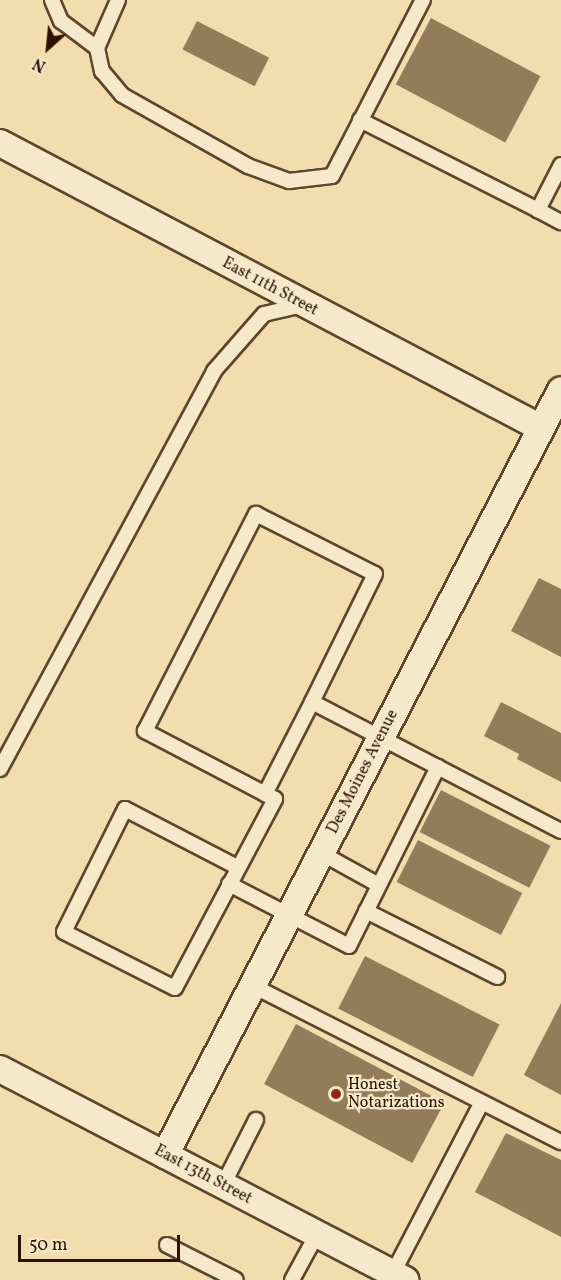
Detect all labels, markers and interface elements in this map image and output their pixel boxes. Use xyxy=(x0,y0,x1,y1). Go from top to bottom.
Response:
north arrow xyxy=(18,18,78,78)
text: N xyxy=(30,52,50,76)
street label: East 11th Street xyxy=(219,254,321,320)
street label: Des Moines Avenue xyxy=(323,707,403,837)
place label: Honest Notarizations xyxy=(348,1075,445,1113)
marker: Honest Notarizations xyxy=(329,1087,343,1101)
street label: East 13th Street xyxy=(151,1141,255,1209)
scale bar xyxy=(21,1223,183,1261)
text: 50 m xyxy=(29,1233,68,1258)

